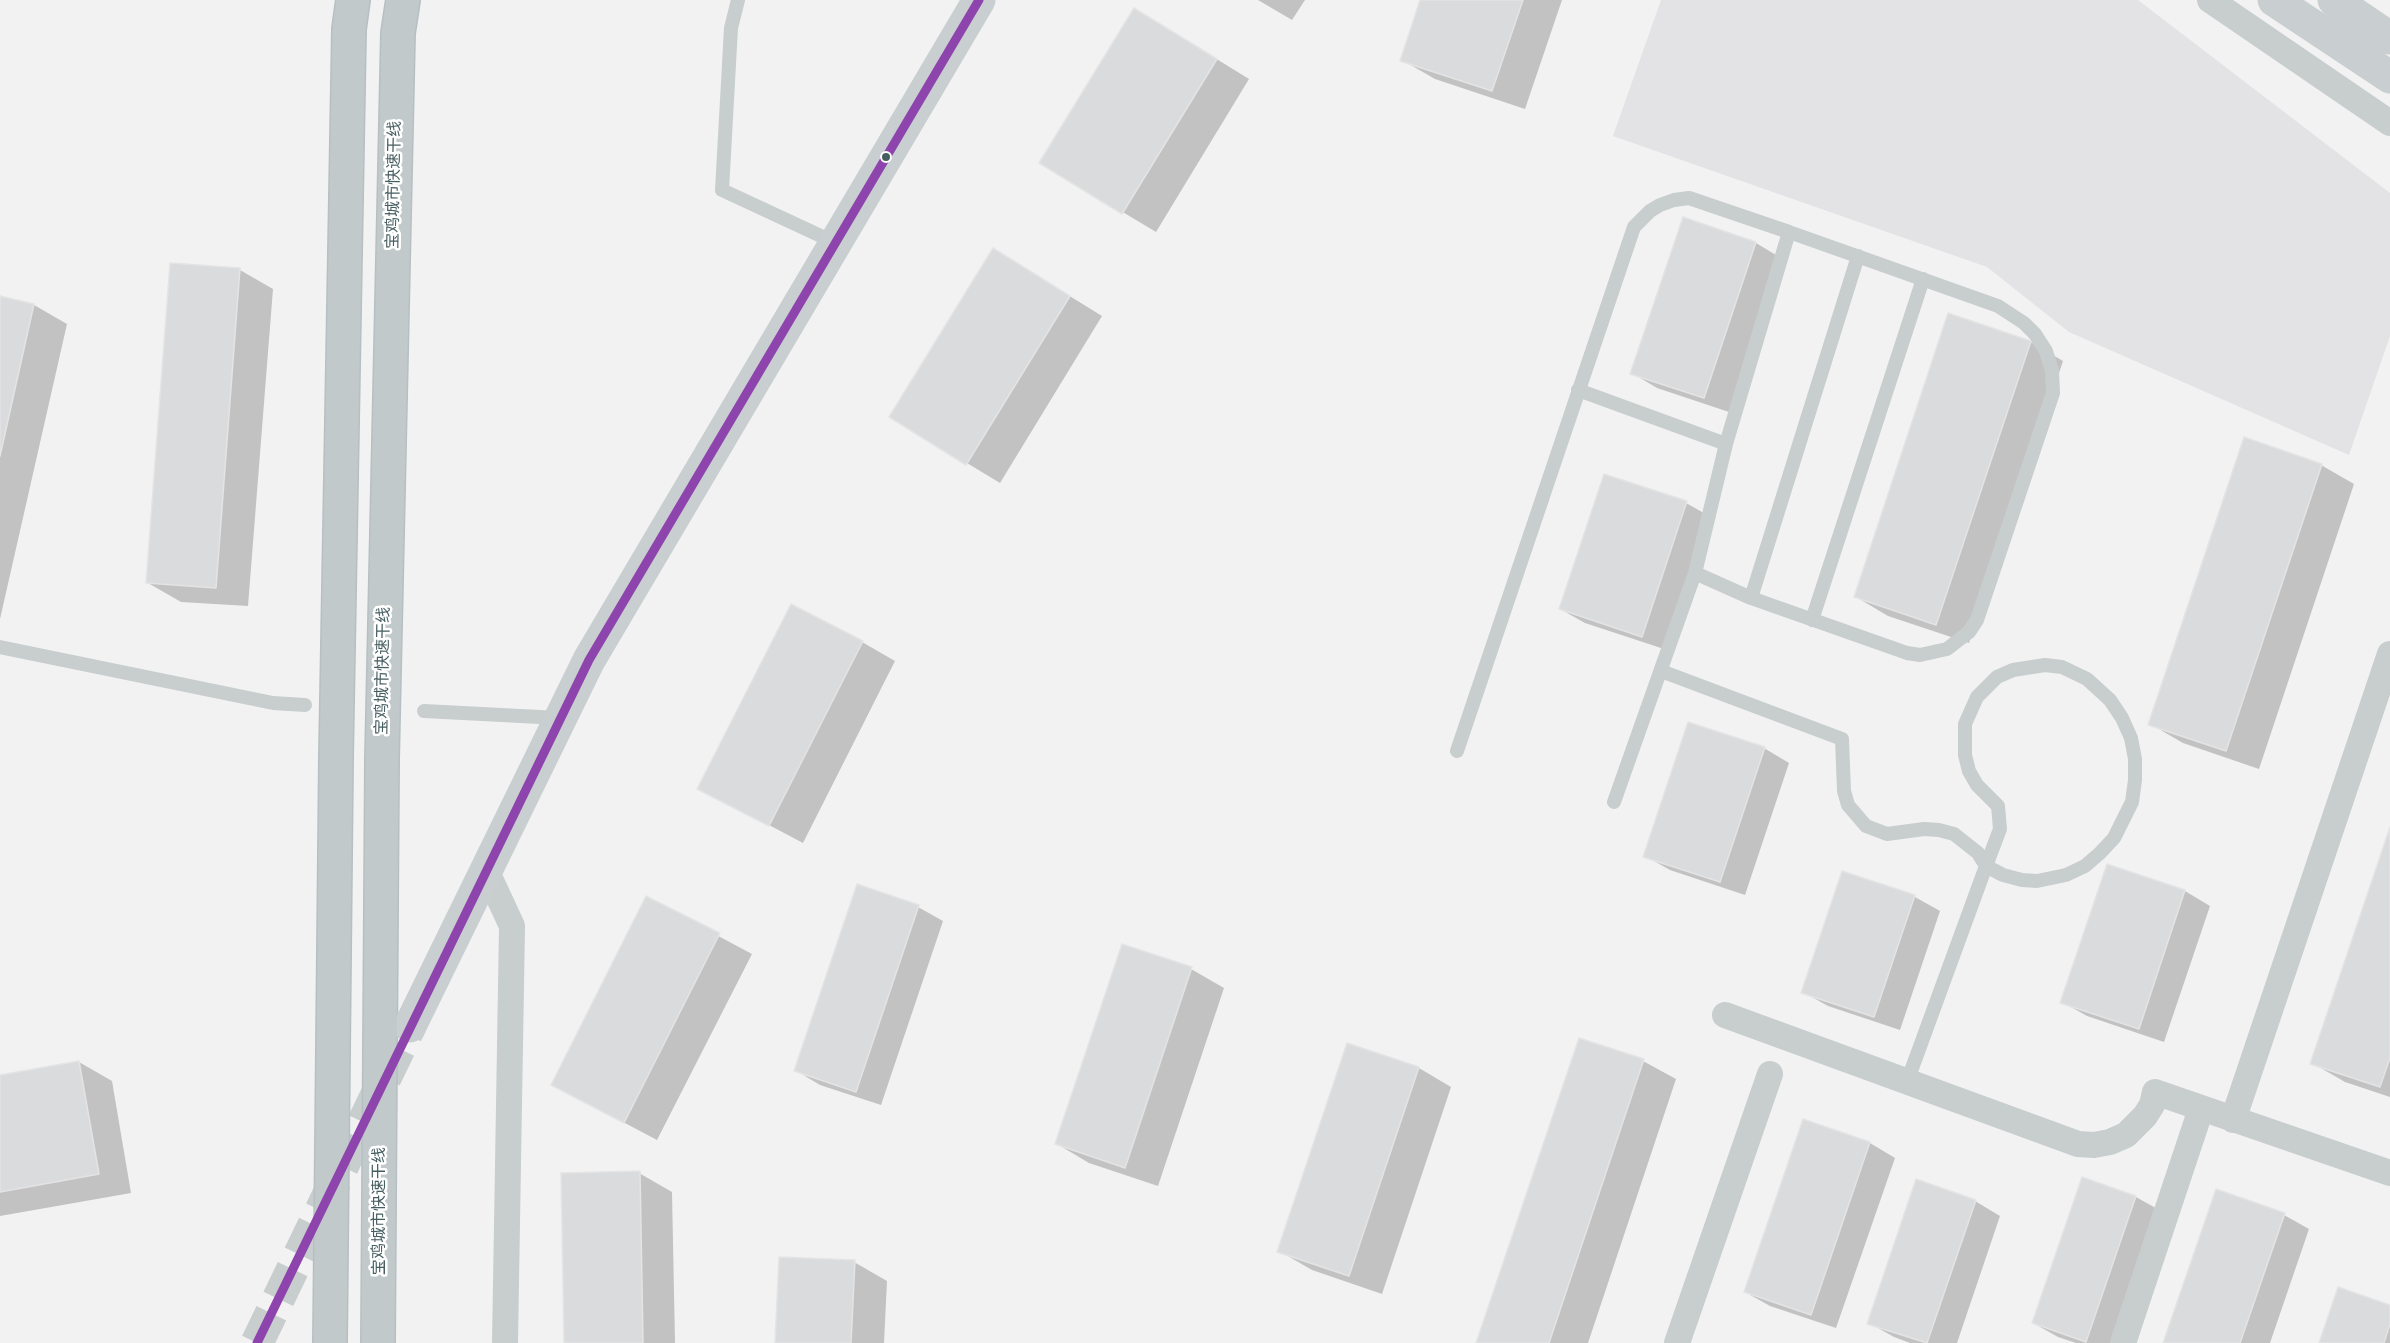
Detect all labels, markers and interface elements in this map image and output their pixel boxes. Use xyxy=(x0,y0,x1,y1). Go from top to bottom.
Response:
street label: 宝鸡城市快速干线 xyxy=(383,121,405,249)
unlabelled marker xyxy=(880,151,892,163)
street label: 宝鸡城市快速干线 xyxy=(372,607,394,735)
street label: 宝鸡城市快速干线 xyxy=(369,1147,389,1275)

